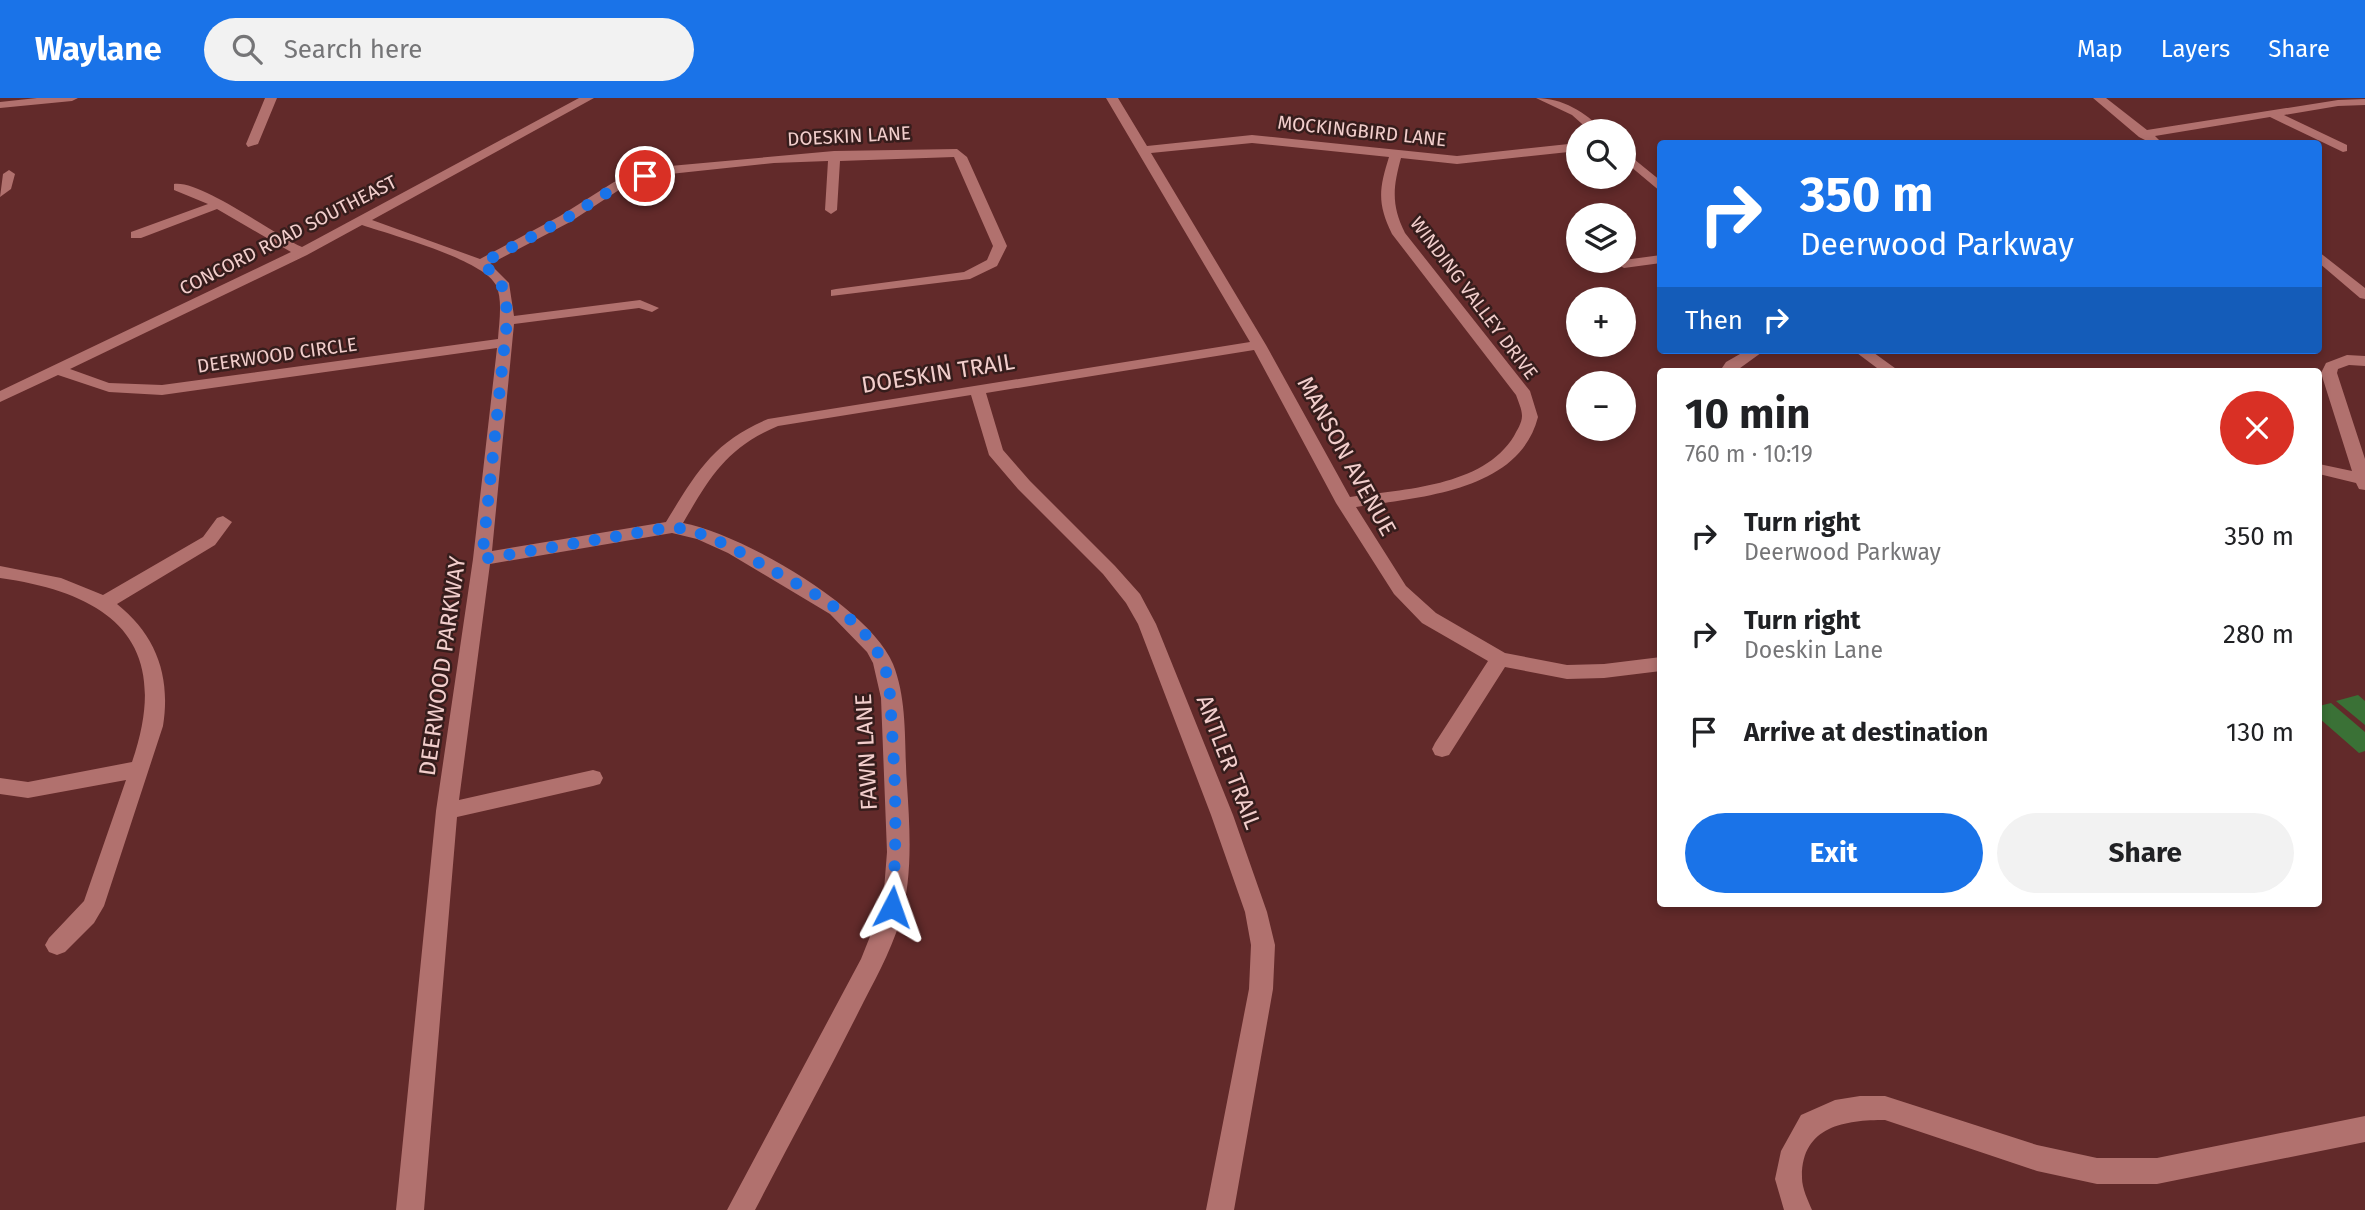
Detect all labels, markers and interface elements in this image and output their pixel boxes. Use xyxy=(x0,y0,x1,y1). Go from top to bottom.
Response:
search box xyxy=(204,18,694,81)
text: Waylane xyxy=(35,29,162,69)
icon: search xyxy=(228,30,266,68)
text: Search here xyxy=(284,34,423,65)
text: Map xyxy=(2077,35,2123,63)
text: Layers xyxy=(2161,35,2230,63)
text: Share xyxy=(2268,35,2330,63)
street label: MOCKINGBIRD LANE xyxy=(1276,111,1448,151)
map controls xyxy=(1566,119,1636,441)
button: search xyxy=(1566,119,1636,189)
street label: DOESKIN LANE xyxy=(786,121,912,151)
pin xyxy=(615,146,675,206)
icon: arrive xyxy=(626,157,664,195)
text: 350 m xyxy=(1800,165,1933,224)
icon: right xyxy=(1685,168,1776,259)
street label: CONCORD ROAD SOUTHEAST xyxy=(176,170,401,300)
button: layers xyxy=(1566,203,1636,273)
street label: WINDING VALLEY DRIVE xyxy=(1405,212,1543,384)
text: Deerwood Parkway xyxy=(1800,225,2074,263)
button: + xyxy=(1566,287,1636,357)
icon: right xyxy=(1757,301,1795,339)
text: Then xyxy=(1685,305,1743,336)
street label: DEERWOOD CIRCLE xyxy=(196,332,358,378)
street label: DOESKIN TRAIL xyxy=(859,347,1017,399)
street label: MANSON AVENUE xyxy=(1292,371,1402,541)
button: − xyxy=(1566,371,1636,441)
text: 10 min xyxy=(1685,389,1811,439)
button: close xyxy=(2220,391,2294,465)
text: 760 m · 10:19 xyxy=(1685,440,1813,468)
text: Turn right xyxy=(1744,507,1861,538)
icon: right xyxy=(1685,517,1723,555)
text: 350 m xyxy=(2224,521,2294,552)
text: Deerwood Parkway xyxy=(1744,538,1941,566)
street label: DEERWOOD PARKWAY xyxy=(413,554,471,778)
text: Turn right xyxy=(1744,605,1861,636)
icon: right xyxy=(1685,615,1723,653)
text: 280 m xyxy=(2223,619,2294,650)
text: Doeskin Lane xyxy=(1744,636,1883,664)
street label: ANTLER TRAIL xyxy=(1191,691,1267,833)
street label: FAWN LANE xyxy=(849,693,883,811)
icon: arrive xyxy=(1685,713,1723,751)
text: Arrive at destination xyxy=(1744,717,1988,748)
text: 130 m xyxy=(2226,717,2294,748)
button: Exit xyxy=(1685,813,1983,893)
button: Share xyxy=(1997,813,2294,893)
position arrow xyxy=(855,870,929,944)

